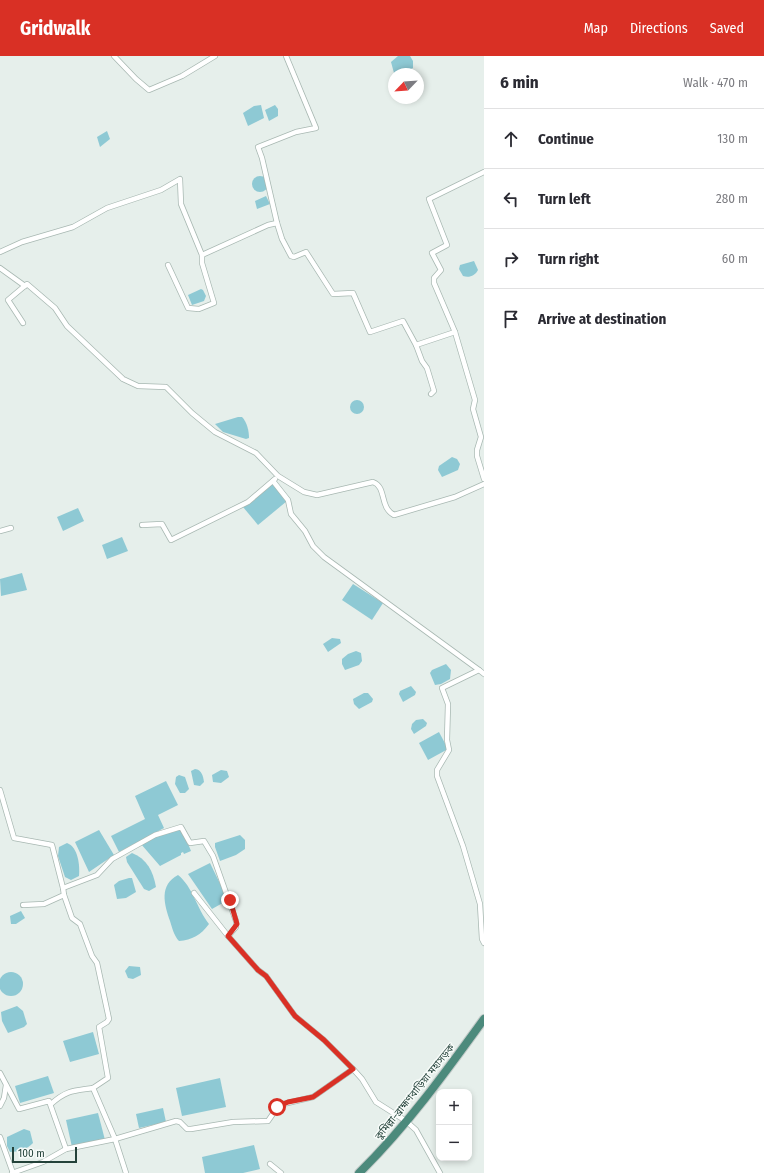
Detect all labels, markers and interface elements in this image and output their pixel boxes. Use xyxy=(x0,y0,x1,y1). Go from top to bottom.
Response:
text: Gridwalk xyxy=(20,17,90,40)
text: Map xyxy=(584,20,608,37)
text: Directions xyxy=(630,20,688,37)
text: Saved xyxy=(710,20,744,37)
north arrow xyxy=(388,68,424,104)
text: 6 min xyxy=(500,72,539,93)
text: Walk · 470 m xyxy=(683,75,748,90)
icon: ahead xyxy=(500,128,522,150)
text: Continue xyxy=(538,130,594,148)
text: 130 m xyxy=(717,131,748,146)
icon: left xyxy=(500,188,522,210)
text: Turn left xyxy=(538,190,591,208)
text: 280 m xyxy=(716,191,748,206)
icon: right xyxy=(500,248,522,270)
text: Turn right xyxy=(538,250,599,268)
text: 60 m xyxy=(722,251,748,266)
icon: arrive xyxy=(500,308,522,330)
text: Arrive at destination xyxy=(538,310,666,328)
route end xyxy=(221,891,239,909)
street label: কুমিল্লা–ব্রাহ্মণবাড়িয়া মহাসড়ক xyxy=(372,1041,458,1143)
map controls xyxy=(436,1089,472,1161)
button: + xyxy=(436,1089,472,1125)
route start xyxy=(268,1098,286,1116)
button: − xyxy=(436,1125,472,1161)
scale bar xyxy=(12,1145,77,1164)
text: 100 m xyxy=(18,1147,45,1160)

